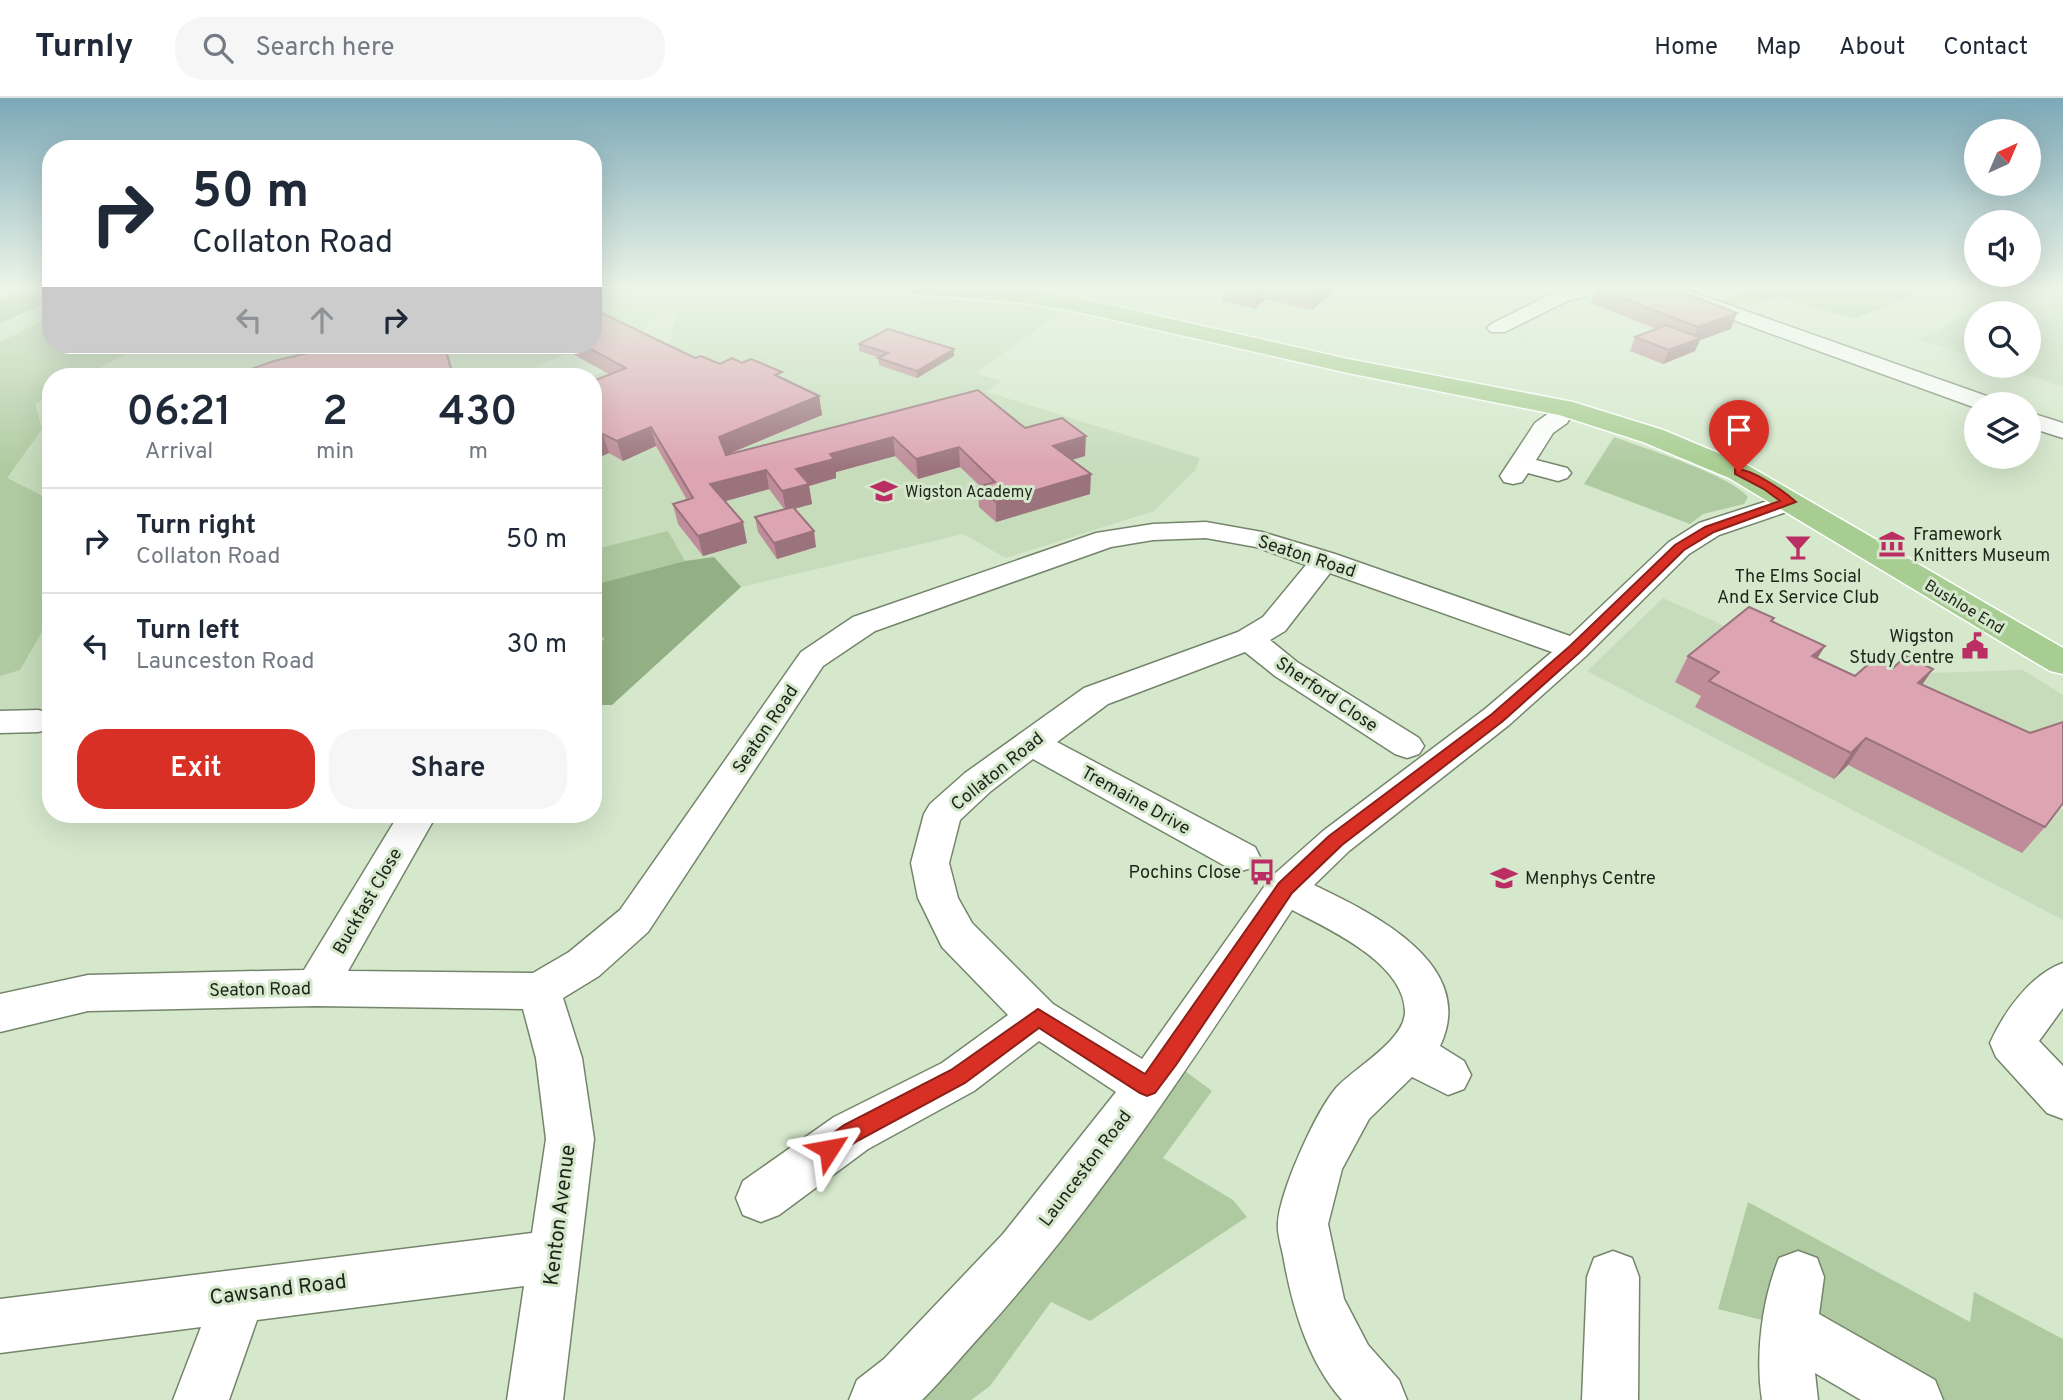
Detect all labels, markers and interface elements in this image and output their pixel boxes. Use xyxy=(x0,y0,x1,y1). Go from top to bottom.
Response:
search box xyxy=(175,17,665,80)
text: Turnly xyxy=(35,27,133,69)
icon: search xyxy=(199,29,237,67)
text: Search here xyxy=(255,32,394,65)
text: Home xyxy=(1654,33,1718,63)
text: Map xyxy=(1756,33,1801,63)
text: About xyxy=(1839,33,1905,63)
text: Contact xyxy=(1943,33,2028,63)
north arrow xyxy=(1964,119,2040,196)
map controls xyxy=(1964,119,2041,469)
text: 50 m xyxy=(192,163,309,225)
icon: right xyxy=(77,168,168,259)
button: sound xyxy=(1964,210,2041,287)
text: Collaton Road xyxy=(192,224,393,264)
icon: left xyxy=(230,301,268,339)
icon: ahead xyxy=(303,301,341,339)
icon: right xyxy=(376,301,414,339)
button: search xyxy=(1964,301,2041,378)
text: 06:21 xyxy=(126,387,232,440)
text: 2 xyxy=(322,387,348,440)
text: 430 xyxy=(439,387,518,440)
button: layers xyxy=(1964,392,2041,469)
pin xyxy=(1709,400,1769,472)
icon: arrive xyxy=(1720,411,1758,449)
text: Arrival xyxy=(145,438,213,467)
text: min xyxy=(316,438,354,467)
text: m xyxy=(468,438,488,467)
school or university icon: Wigston Academy xyxy=(869,476,899,506)
place label: Wigston Academy xyxy=(905,483,1033,503)
text: Turn right xyxy=(136,510,256,543)
icon: right xyxy=(77,522,115,560)
text: 50 m xyxy=(506,524,567,557)
place label: Framework Knitters Museum xyxy=(1913,524,2050,568)
museum icon: Framework Knitters Museum xyxy=(1877,529,1907,559)
street label: Seaton Road xyxy=(1255,531,1359,584)
bar icon: The Elms Social And Ex Service Club xyxy=(1783,532,1813,562)
text: Collaton Road xyxy=(136,543,280,572)
place label: The Elms Social And Ex Service Club xyxy=(1717,566,1879,610)
street label: Bushloe End xyxy=(1920,576,2007,639)
text: Turn left xyxy=(136,615,240,648)
place label: Wigston Study Centre xyxy=(1849,626,1954,670)
icon: left xyxy=(77,627,115,665)
text: 30 m xyxy=(507,629,567,662)
public building icon: Wigston Study Centre xyxy=(1960,631,1990,661)
text: Launceston Road xyxy=(136,648,315,677)
street label: Sherford Close xyxy=(1270,653,1382,738)
street label: Seaton Road xyxy=(728,681,804,778)
street label: Collaton Road xyxy=(947,728,1049,817)
button: Exit xyxy=(77,729,315,809)
button: Share xyxy=(329,729,567,809)
street label: Tremaine Drive xyxy=(1076,762,1194,841)
street label: Buckfast Close xyxy=(329,844,408,959)
bus stop icon: Pochins Close xyxy=(1247,857,1277,887)
place label: Pochins Close xyxy=(1129,862,1241,885)
school or university icon: Menphys Centre xyxy=(1489,863,1519,893)
place label: Menphys Centre xyxy=(1525,868,1656,891)
street label: Seaton Road xyxy=(209,978,311,1003)
street label: Launceston Road xyxy=(1035,1106,1137,1232)
position arrow xyxy=(792,1112,866,1186)
street label: Kenton Avenue xyxy=(538,1143,583,1287)
street label: Cawsand Road xyxy=(208,1269,348,1312)

